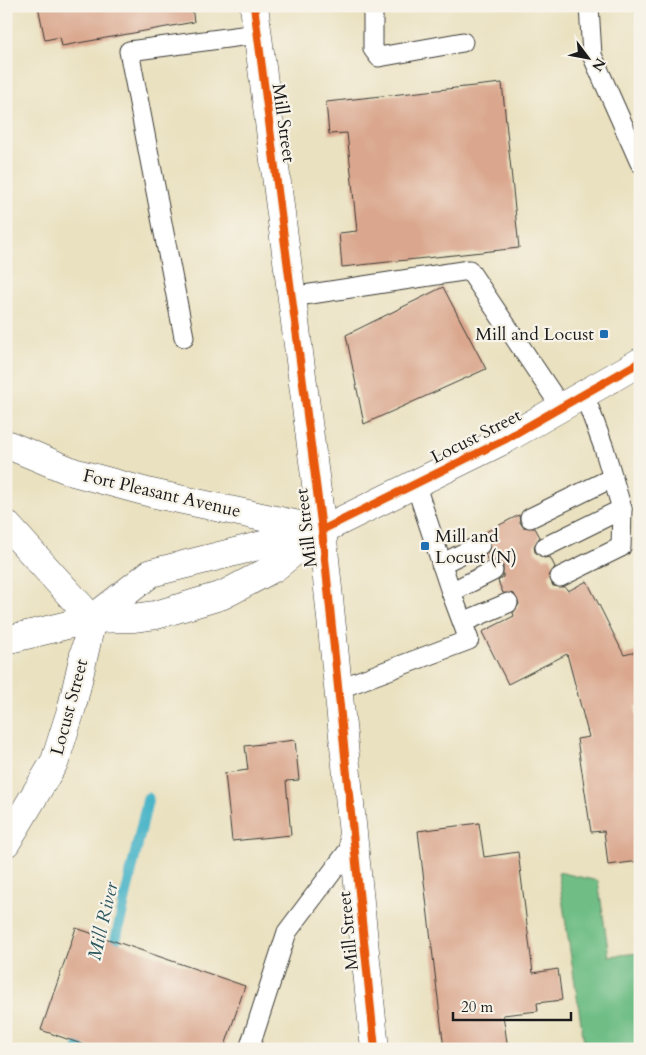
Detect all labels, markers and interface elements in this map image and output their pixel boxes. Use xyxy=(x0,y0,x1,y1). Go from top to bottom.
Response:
north arrow xyxy=(564,32,614,82)
text: N xyxy=(587,54,610,75)
street label: Mill Street xyxy=(266,82,301,164)
place label: Mill and Locust xyxy=(475,322,594,347)
marker: Mill and Locust xyxy=(598,328,610,340)
street label: Locust Street xyxy=(427,403,526,470)
street label: Fort Pleasant Avenue xyxy=(81,463,243,524)
street label: Mill Street xyxy=(289,487,324,569)
place label: Mill and Locust (N) xyxy=(435,524,517,570)
marker: Mill and Locust (N) xyxy=(419,540,431,552)
street label: Locust Street xyxy=(45,656,94,758)
water label: Mill River xyxy=(81,879,125,963)
street label: Mill Street xyxy=(332,890,365,972)
scale bar xyxy=(453,990,571,1022)
text: 20 m xyxy=(461,997,493,1017)

